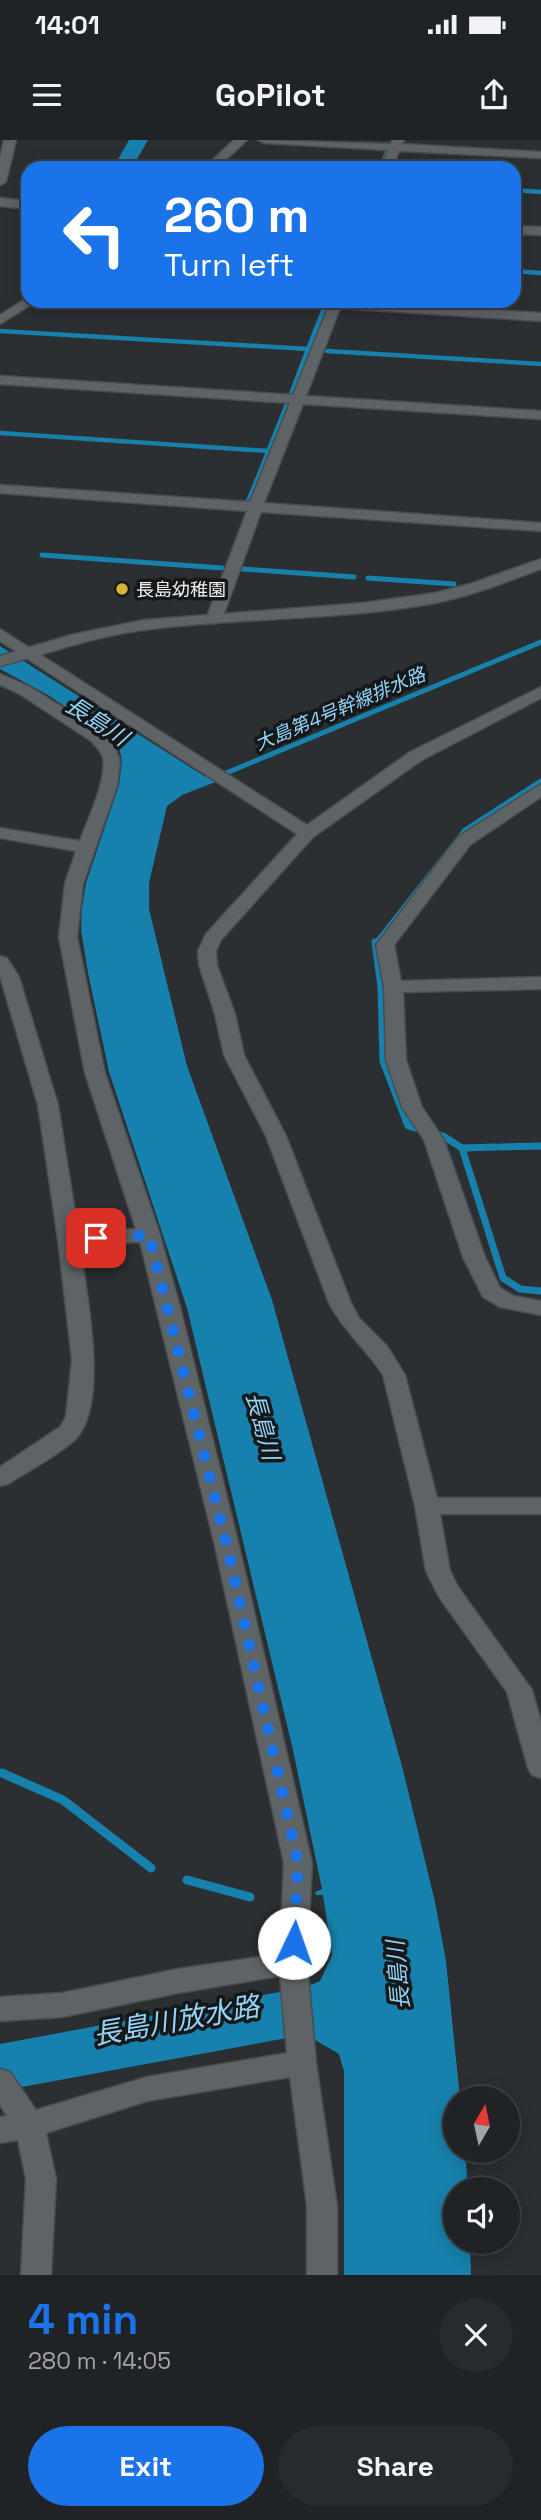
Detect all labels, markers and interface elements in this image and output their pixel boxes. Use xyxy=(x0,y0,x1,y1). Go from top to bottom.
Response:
text: 14:01 xyxy=(35,8,100,42)
text: GoPilot xyxy=(215,75,326,115)
icon: menu xyxy=(28,76,66,114)
icon: share xyxy=(475,76,513,114)
text: 260 m xyxy=(164,184,309,246)
icon: left xyxy=(49,189,140,280)
text: Turn left xyxy=(164,245,294,285)
place label: 長島幼稚園 xyxy=(136,578,226,601)
marker: 長島幼稚園 xyxy=(114,581,130,597)
water label: 大島第4号幹線排水路 xyxy=(251,661,431,756)
water label: 長島川 xyxy=(60,690,137,754)
pin xyxy=(66,1208,126,1268)
icon: arrive xyxy=(77,1219,115,1257)
water label: 長島川 xyxy=(240,1389,287,1466)
position arrow xyxy=(257,1906,331,1980)
water label: 長島川 xyxy=(380,1936,416,2011)
water label: 長島川放水路 xyxy=(90,1987,264,2052)
north arrow xyxy=(443,2086,520,2163)
map controls xyxy=(443,2086,520,2254)
button: sound xyxy=(443,2177,520,2254)
text: 4 min xyxy=(28,2293,138,2346)
button: close xyxy=(439,2298,513,2372)
text: 280 m · 14:05 xyxy=(28,2346,171,2376)
button: Exit xyxy=(28,2426,264,2506)
button: Share xyxy=(278,2426,513,2506)

